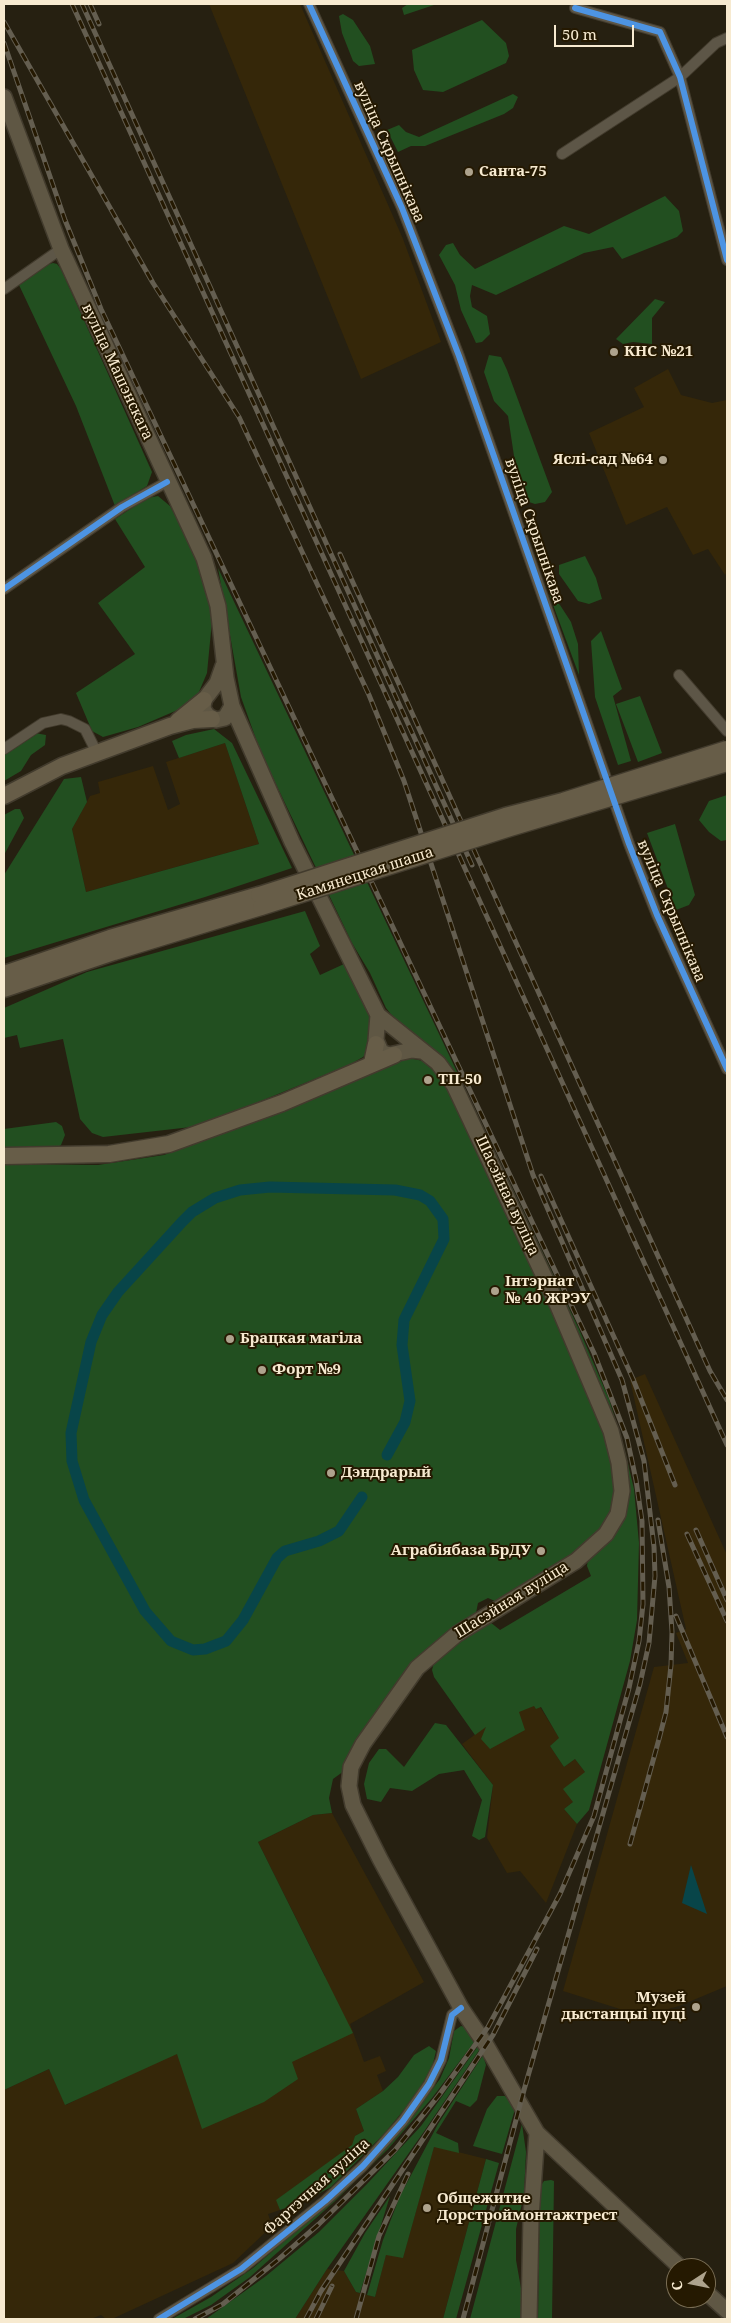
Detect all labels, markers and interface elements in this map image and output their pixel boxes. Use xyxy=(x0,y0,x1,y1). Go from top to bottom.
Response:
scale bar xyxy=(556,15,636,47)
text: 50 m xyxy=(562,24,597,44)
street label: вуліца Скрыпнікава xyxy=(350,79,428,225)
place label: Санта-75 xyxy=(479,163,547,181)
marker: Санта-75 xyxy=(463,166,475,178)
street label: вуліца Машэнскага xyxy=(77,301,157,443)
place label: КНС №21 xyxy=(624,343,693,361)
marker: КНС №21 xyxy=(608,346,620,358)
place label: Яслі-сад №64 xyxy=(553,451,653,469)
marker: Яслі-сад №64 xyxy=(657,454,669,466)
street label: вуліца Скрыпнікава xyxy=(501,456,567,606)
street label: вуліца Скрыпнікава xyxy=(633,837,709,985)
street label: Камянецкая шаша xyxy=(294,843,436,905)
place label: ТП-50 xyxy=(438,1071,482,1089)
marker: ТП-50 xyxy=(422,1074,434,1086)
street label: Шасэйная вуліца xyxy=(471,1133,543,1259)
place label: Інтэрнат № 40 ЖРЭУ xyxy=(505,1273,591,1308)
marker: Інтэрнат № 40 ЖРЭУ xyxy=(489,1285,501,1297)
place label: Брацкая магіла xyxy=(240,1330,362,1348)
marker: Брацкая магіла xyxy=(224,1333,236,1345)
place label: Форт №9 xyxy=(272,1361,341,1379)
marker: Форт №9 xyxy=(256,1364,268,1376)
place label: Дэндрарый xyxy=(341,1464,431,1482)
marker: Дэндрарый xyxy=(325,1467,337,1479)
place label: Аграбіябаза БрДУ xyxy=(391,1542,531,1560)
marker: Аграбіябаза БрДУ xyxy=(535,1545,547,1557)
street label: Шасэйная вуліца xyxy=(452,1558,572,1642)
place label: Музей дыстанцыі пуці xyxy=(562,1989,686,2024)
marker: Музей дыстанцыі пуці xyxy=(690,2001,702,2013)
street label: Фартэчная вуліца xyxy=(260,2135,374,2239)
place label: Общежитие Дорстроймонтажтрест xyxy=(437,2190,617,2225)
marker: Общежитие Дорстроймонтажтрест xyxy=(421,2202,433,2214)
north arrow xyxy=(666,2258,716,2308)
text: С xyxy=(667,2279,687,2292)

